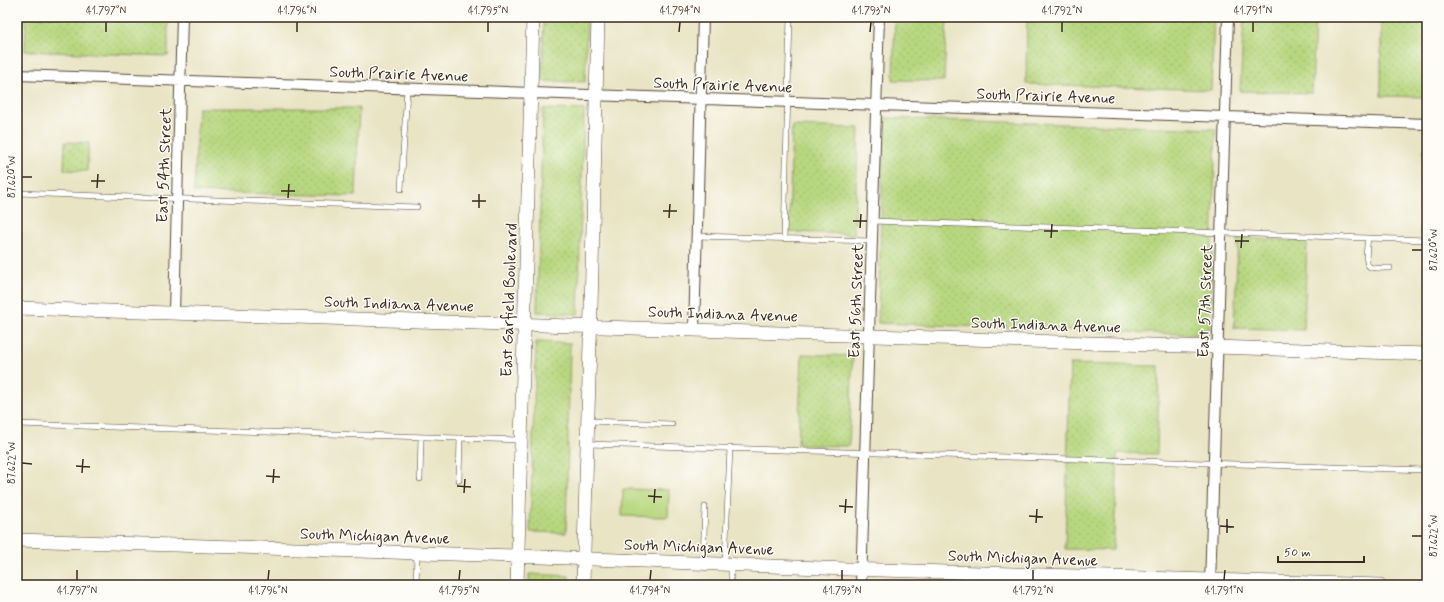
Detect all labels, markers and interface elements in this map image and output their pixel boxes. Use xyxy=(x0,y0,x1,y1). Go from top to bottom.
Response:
text: 41.797°N xyxy=(86,4,126,18)
text: 41.796°N xyxy=(277,4,317,18)
text: 41.795°N xyxy=(468,4,508,18)
text: 41.794°N xyxy=(660,4,701,18)
text: 41.793°N xyxy=(852,4,891,18)
text: 41.792°N xyxy=(1042,4,1083,18)
text: 41.791°N xyxy=(1234,4,1273,18)
street label: South Prairie Avenue xyxy=(329,62,469,87)
street label: South Prairie Avenue xyxy=(653,73,793,98)
street label: South Prairie Avenue xyxy=(976,84,1116,109)
street label: East 54th Street xyxy=(152,106,177,223)
text: 87.620°W xyxy=(5,156,19,198)
street label: East Garfield Boulevard xyxy=(496,223,523,378)
text: 87.620°W xyxy=(1427,229,1441,271)
street label: East 56th Street xyxy=(844,243,869,359)
street label: East 57th Street xyxy=(1193,243,1218,358)
street label: South Indiana Avenue xyxy=(324,291,474,318)
street label: South Indiana Avenue xyxy=(648,301,798,328)
street label: South Indiana Avenue xyxy=(971,312,1121,339)
text: 87.622°W xyxy=(5,442,19,484)
text: 87.622°W xyxy=(1427,515,1441,557)
street label: South Michigan Avenue xyxy=(300,523,451,550)
street label: South Michigan Avenue xyxy=(624,534,775,561)
scale bar xyxy=(1278,538,1364,564)
street label: South Michigan Avenue xyxy=(948,545,1099,572)
text: 50 m xyxy=(1284,545,1311,561)
text: 41.797°N xyxy=(57,584,97,598)
text: 41.796°N xyxy=(248,584,288,598)
text: 41.795°N xyxy=(439,584,479,598)
text: 41.794°N xyxy=(630,584,671,598)
text: 41.793°N xyxy=(823,584,862,598)
text: 41.792°N xyxy=(1013,584,1054,598)
text: 41.791°N xyxy=(1205,584,1244,598)

